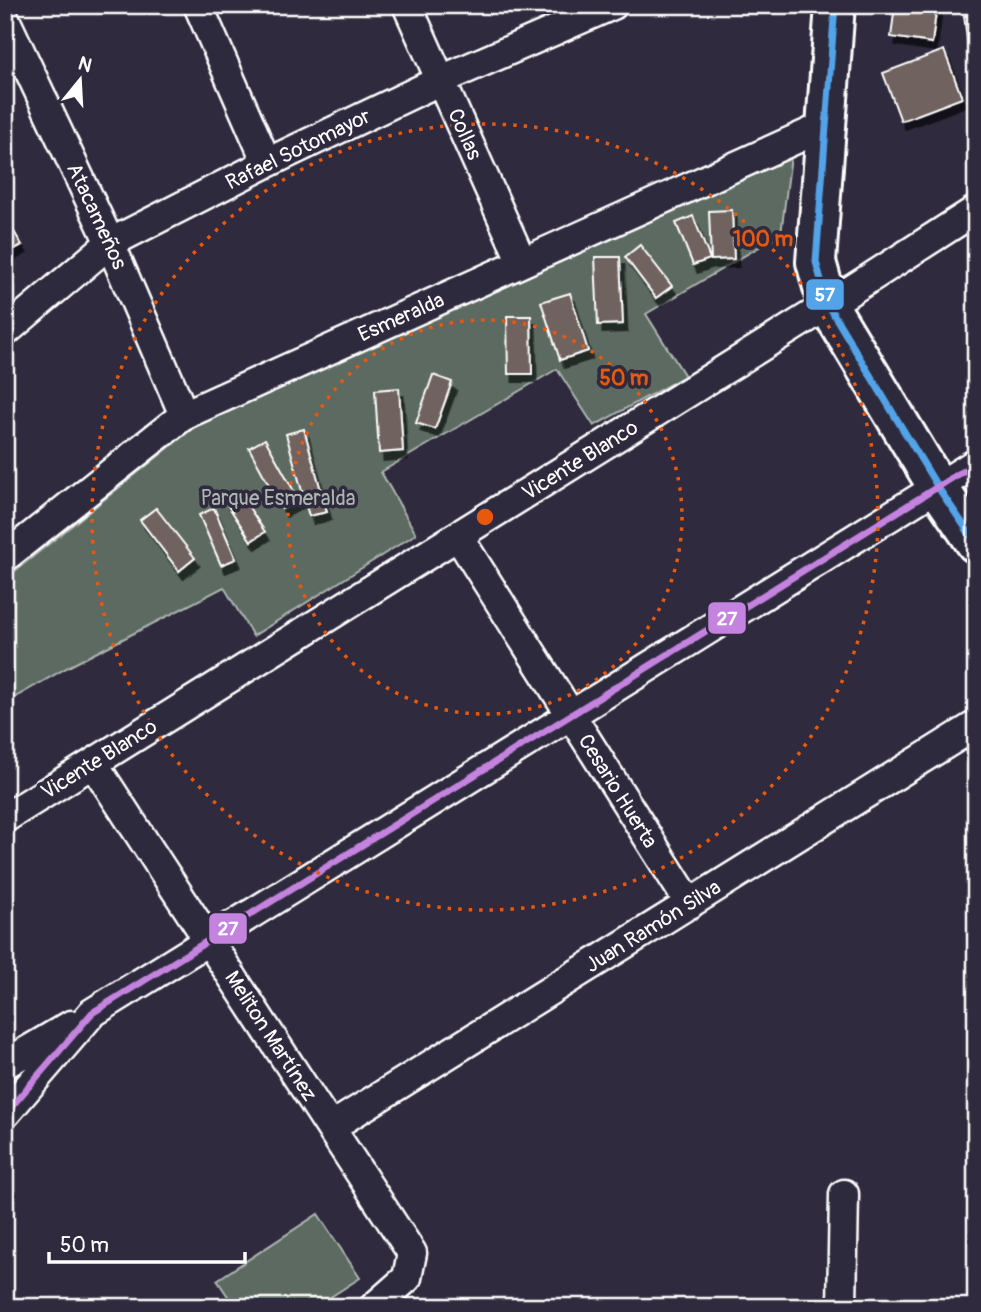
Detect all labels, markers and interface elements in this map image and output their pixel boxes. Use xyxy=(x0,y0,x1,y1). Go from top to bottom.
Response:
north arrow xyxy=(46,46,116,116)
text: N xyxy=(75,51,95,78)
street label: Rafael Sotomayor xyxy=(221,102,376,196)
street label: Collas xyxy=(441,104,488,165)
street label: Atacameños xyxy=(60,159,133,274)
text: 100 m xyxy=(733,226,793,253)
line badge: 57 xyxy=(805,278,845,311)
text: 57 xyxy=(815,283,836,307)
street label: Esmeralda xyxy=(354,286,449,348)
text: 50 m xyxy=(600,365,649,392)
street label: Vicente Blanco xyxy=(517,414,643,507)
park label: Parque Esmeralda xyxy=(201,485,355,512)
centre of rings xyxy=(473,505,497,529)
line badge: 27 xyxy=(707,601,747,635)
text: 27 xyxy=(717,607,738,631)
street label: Vicente Blanco xyxy=(36,713,162,806)
street label: Cesario Huerta xyxy=(572,729,663,853)
street label: Juan Ramón Silva xyxy=(580,874,726,979)
line badge: 27 xyxy=(208,912,248,945)
text: 27 xyxy=(218,917,239,941)
street label: Meliton Martínez xyxy=(218,966,323,1107)
scale bar xyxy=(49,1221,245,1265)
text: 50 m xyxy=(60,1232,109,1259)

